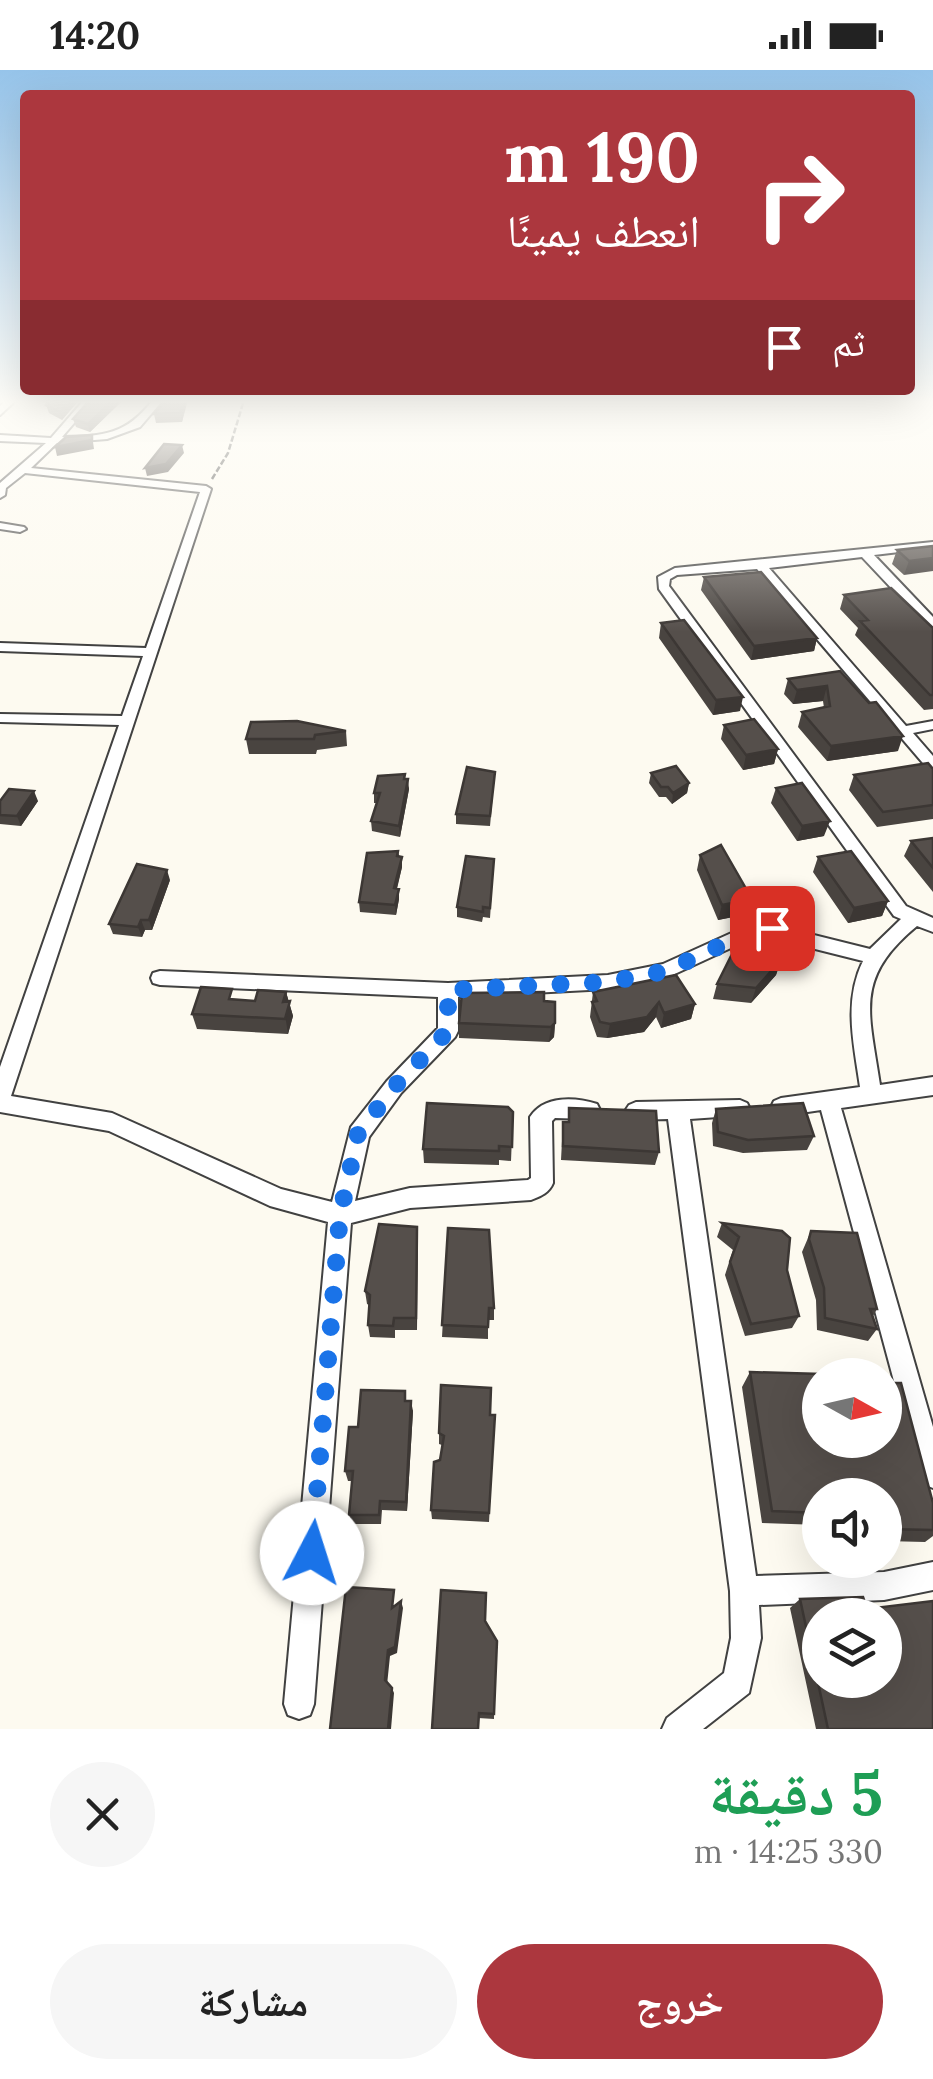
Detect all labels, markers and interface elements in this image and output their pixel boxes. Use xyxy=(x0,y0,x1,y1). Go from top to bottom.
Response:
text: 14:20 xyxy=(50,11,140,59)
text: 190 m xyxy=(504,112,700,201)
icon: right xyxy=(735,130,865,260)
text: انعطف يمينًا xyxy=(507,202,700,259)
text: ثم xyxy=(832,318,865,366)
icon: arrive xyxy=(757,320,812,375)
pin xyxy=(730,886,815,971)
icon: arrive xyxy=(745,901,800,956)
north arrow xyxy=(802,1358,902,1458)
map controls xyxy=(802,1358,902,1698)
button: sound xyxy=(802,1478,902,1578)
position arrow xyxy=(260,1501,364,1605)
button: layers xyxy=(802,1598,902,1698)
text: 5 دقيقة xyxy=(709,1755,883,1831)
button: close xyxy=(50,1762,155,1867)
text: 330 m · 14:25 xyxy=(694,1831,883,1872)
button: مشاركة xyxy=(50,1944,457,2059)
button: خروج xyxy=(477,1944,883,2059)

